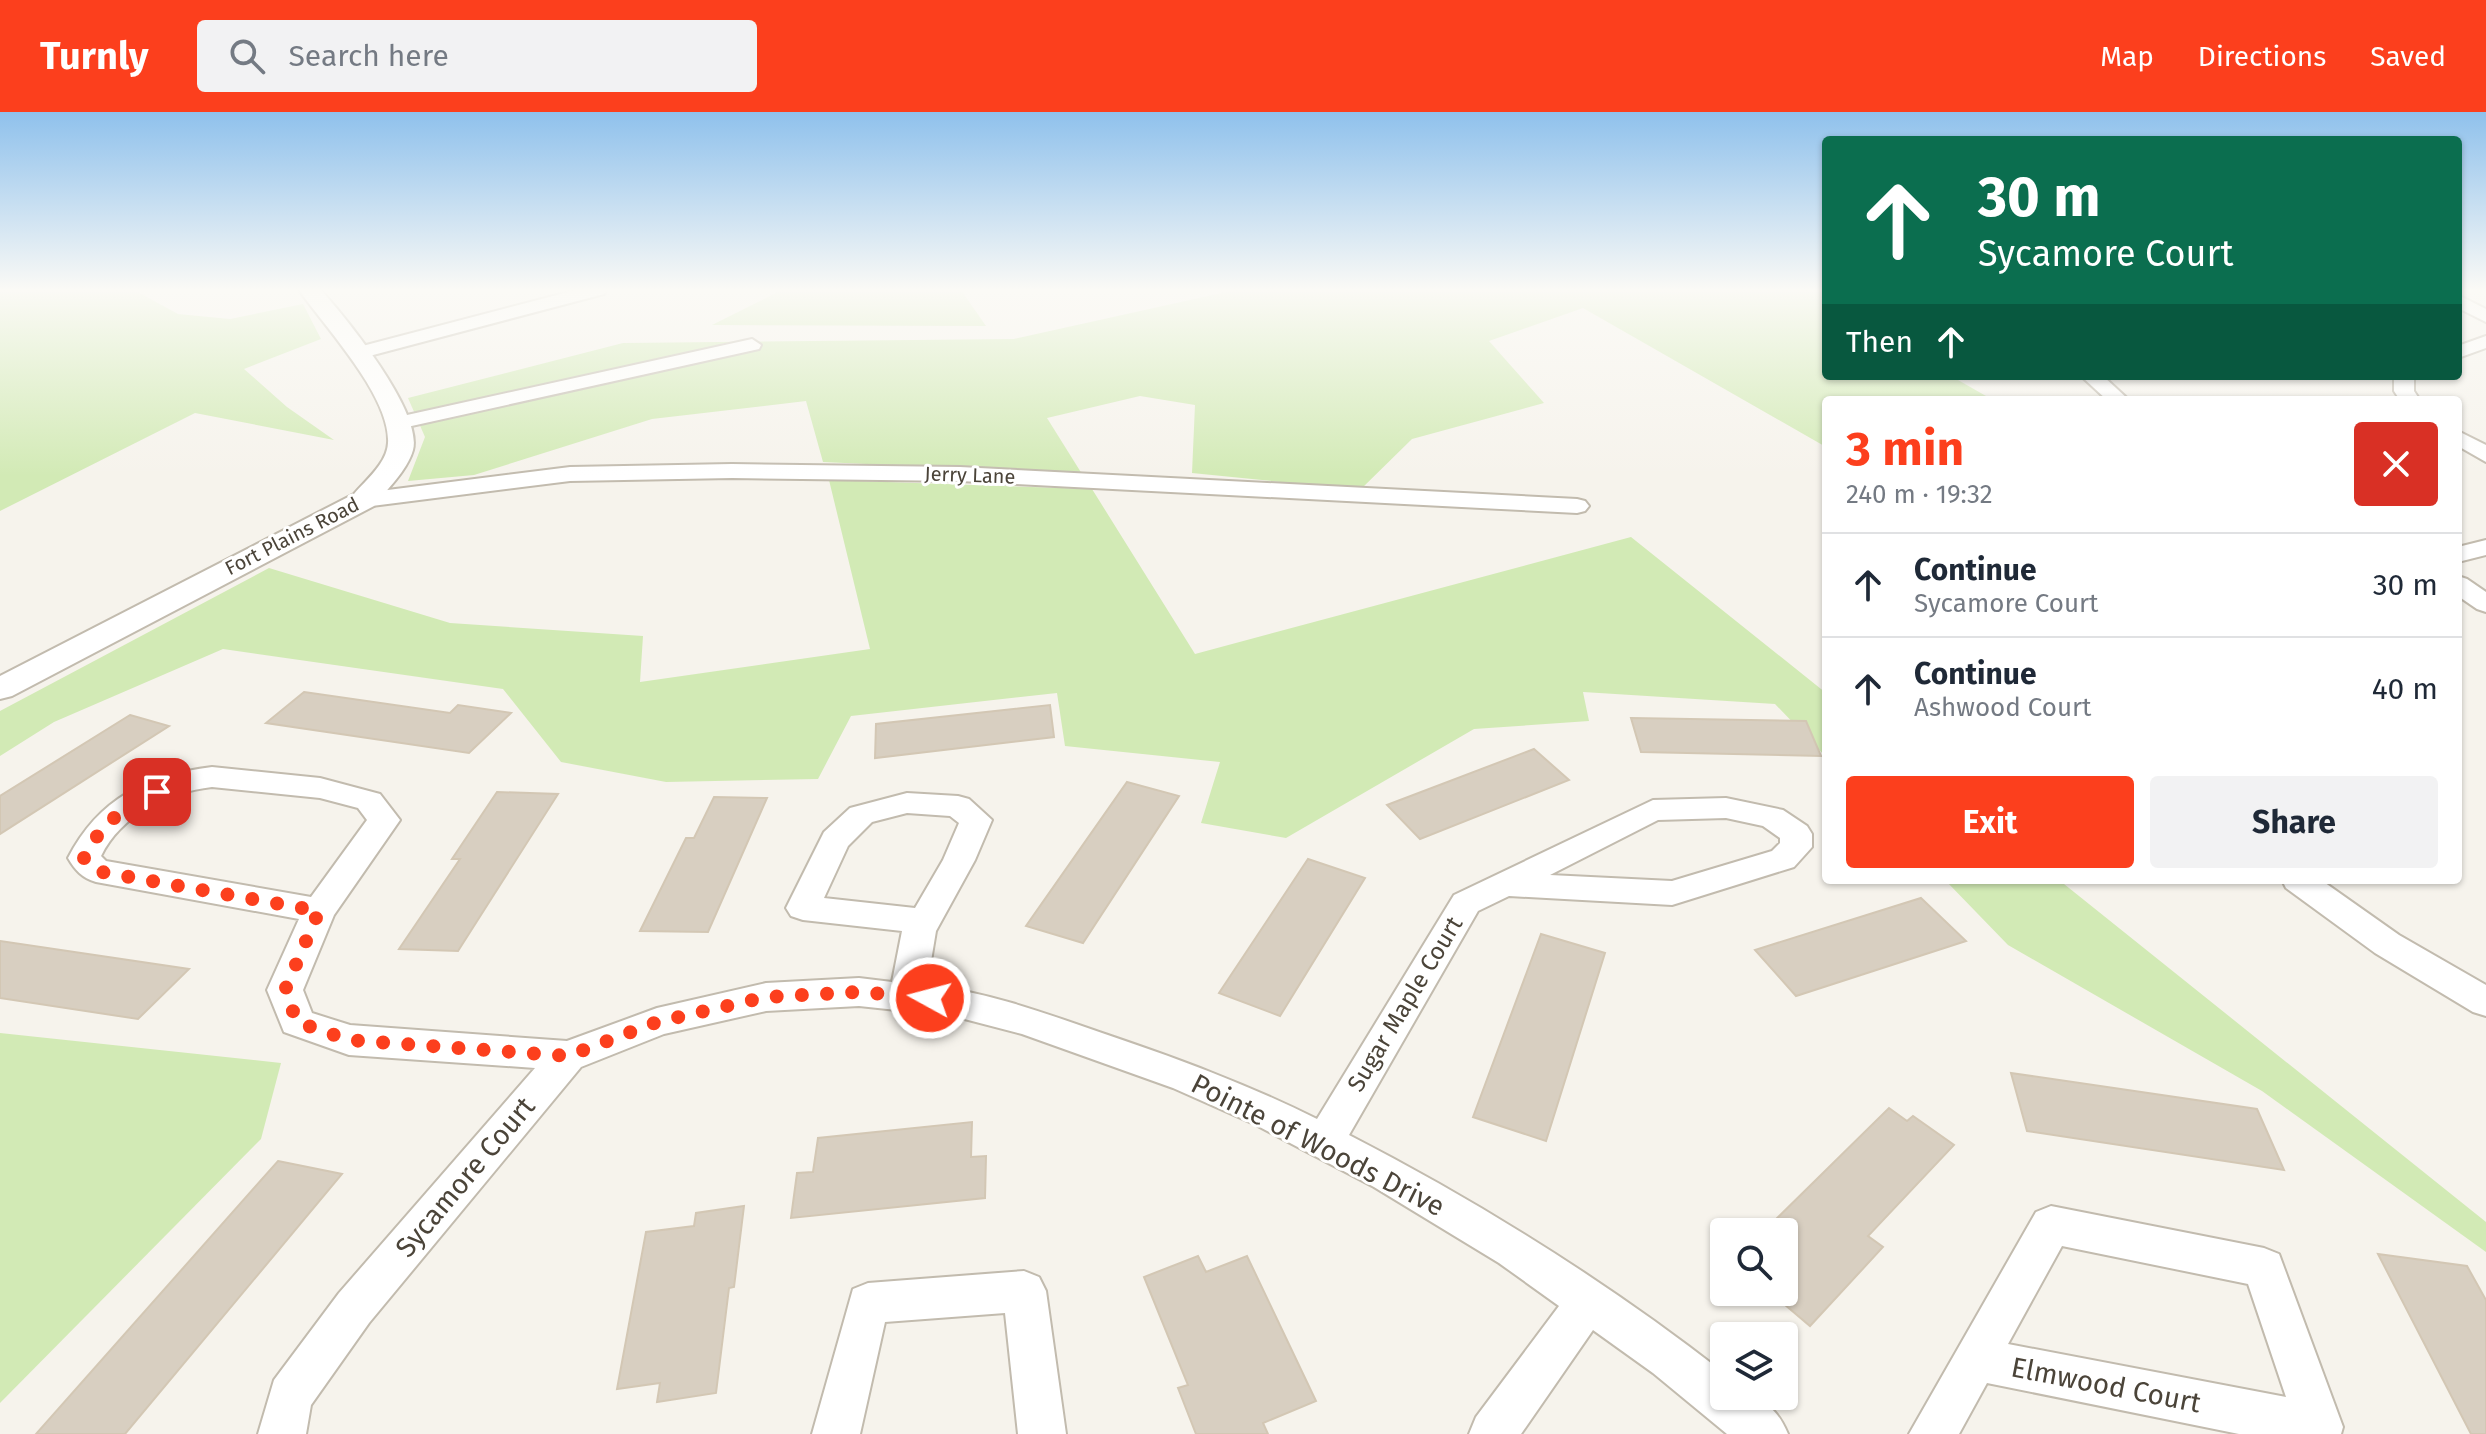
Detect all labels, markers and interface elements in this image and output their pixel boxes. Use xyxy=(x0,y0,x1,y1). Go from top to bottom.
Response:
search box xyxy=(197,20,757,92)
text: Turnly xyxy=(40,33,149,79)
icon: search xyxy=(225,34,269,78)
text: Search here xyxy=(289,38,449,74)
text: Map xyxy=(2100,40,2154,73)
text: Directions xyxy=(2198,40,2326,73)
text: Saved xyxy=(2370,40,2446,73)
text: 30 m xyxy=(1978,164,2100,231)
icon: ahead xyxy=(1846,168,1950,272)
text: Sycamore Court xyxy=(1978,232,2233,276)
icon: ahead xyxy=(1929,320,1973,364)
text: Then xyxy=(1846,324,1913,360)
text: 3 min xyxy=(1846,420,1964,478)
button: close xyxy=(2354,422,2438,506)
street label: Jerry Lane xyxy=(924,461,1016,489)
text: 240 m · 19:32 xyxy=(1846,479,1993,510)
street label: Fort Plains Road xyxy=(221,492,363,580)
text: Continue xyxy=(1914,552,2037,588)
icon: ahead xyxy=(1846,563,1890,607)
text: 30 m xyxy=(2373,567,2438,603)
text: Sycamore Court xyxy=(1914,588,2098,619)
text: Continue xyxy=(1914,656,2037,692)
icon: ahead xyxy=(1846,667,1890,711)
text: 40 m xyxy=(2372,671,2438,707)
text: Ashwood Court xyxy=(1914,692,2092,723)
pin xyxy=(123,758,191,826)
icon: arrive xyxy=(135,770,179,814)
button: Exit xyxy=(1846,776,2134,868)
button: Share xyxy=(2150,776,2438,868)
street label: Sugar Maple Court xyxy=(1342,911,1468,1096)
position arrow xyxy=(888,956,972,1040)
street label: Pointe of Woods Drive xyxy=(1186,1067,1450,1223)
street label: Sycamore Court xyxy=(389,1090,542,1264)
map controls xyxy=(1710,1218,1798,1410)
button: search xyxy=(1710,1218,1798,1306)
button: layers xyxy=(1710,1322,1798,1410)
street label: Elmwood Court xyxy=(2008,1350,2205,1420)

